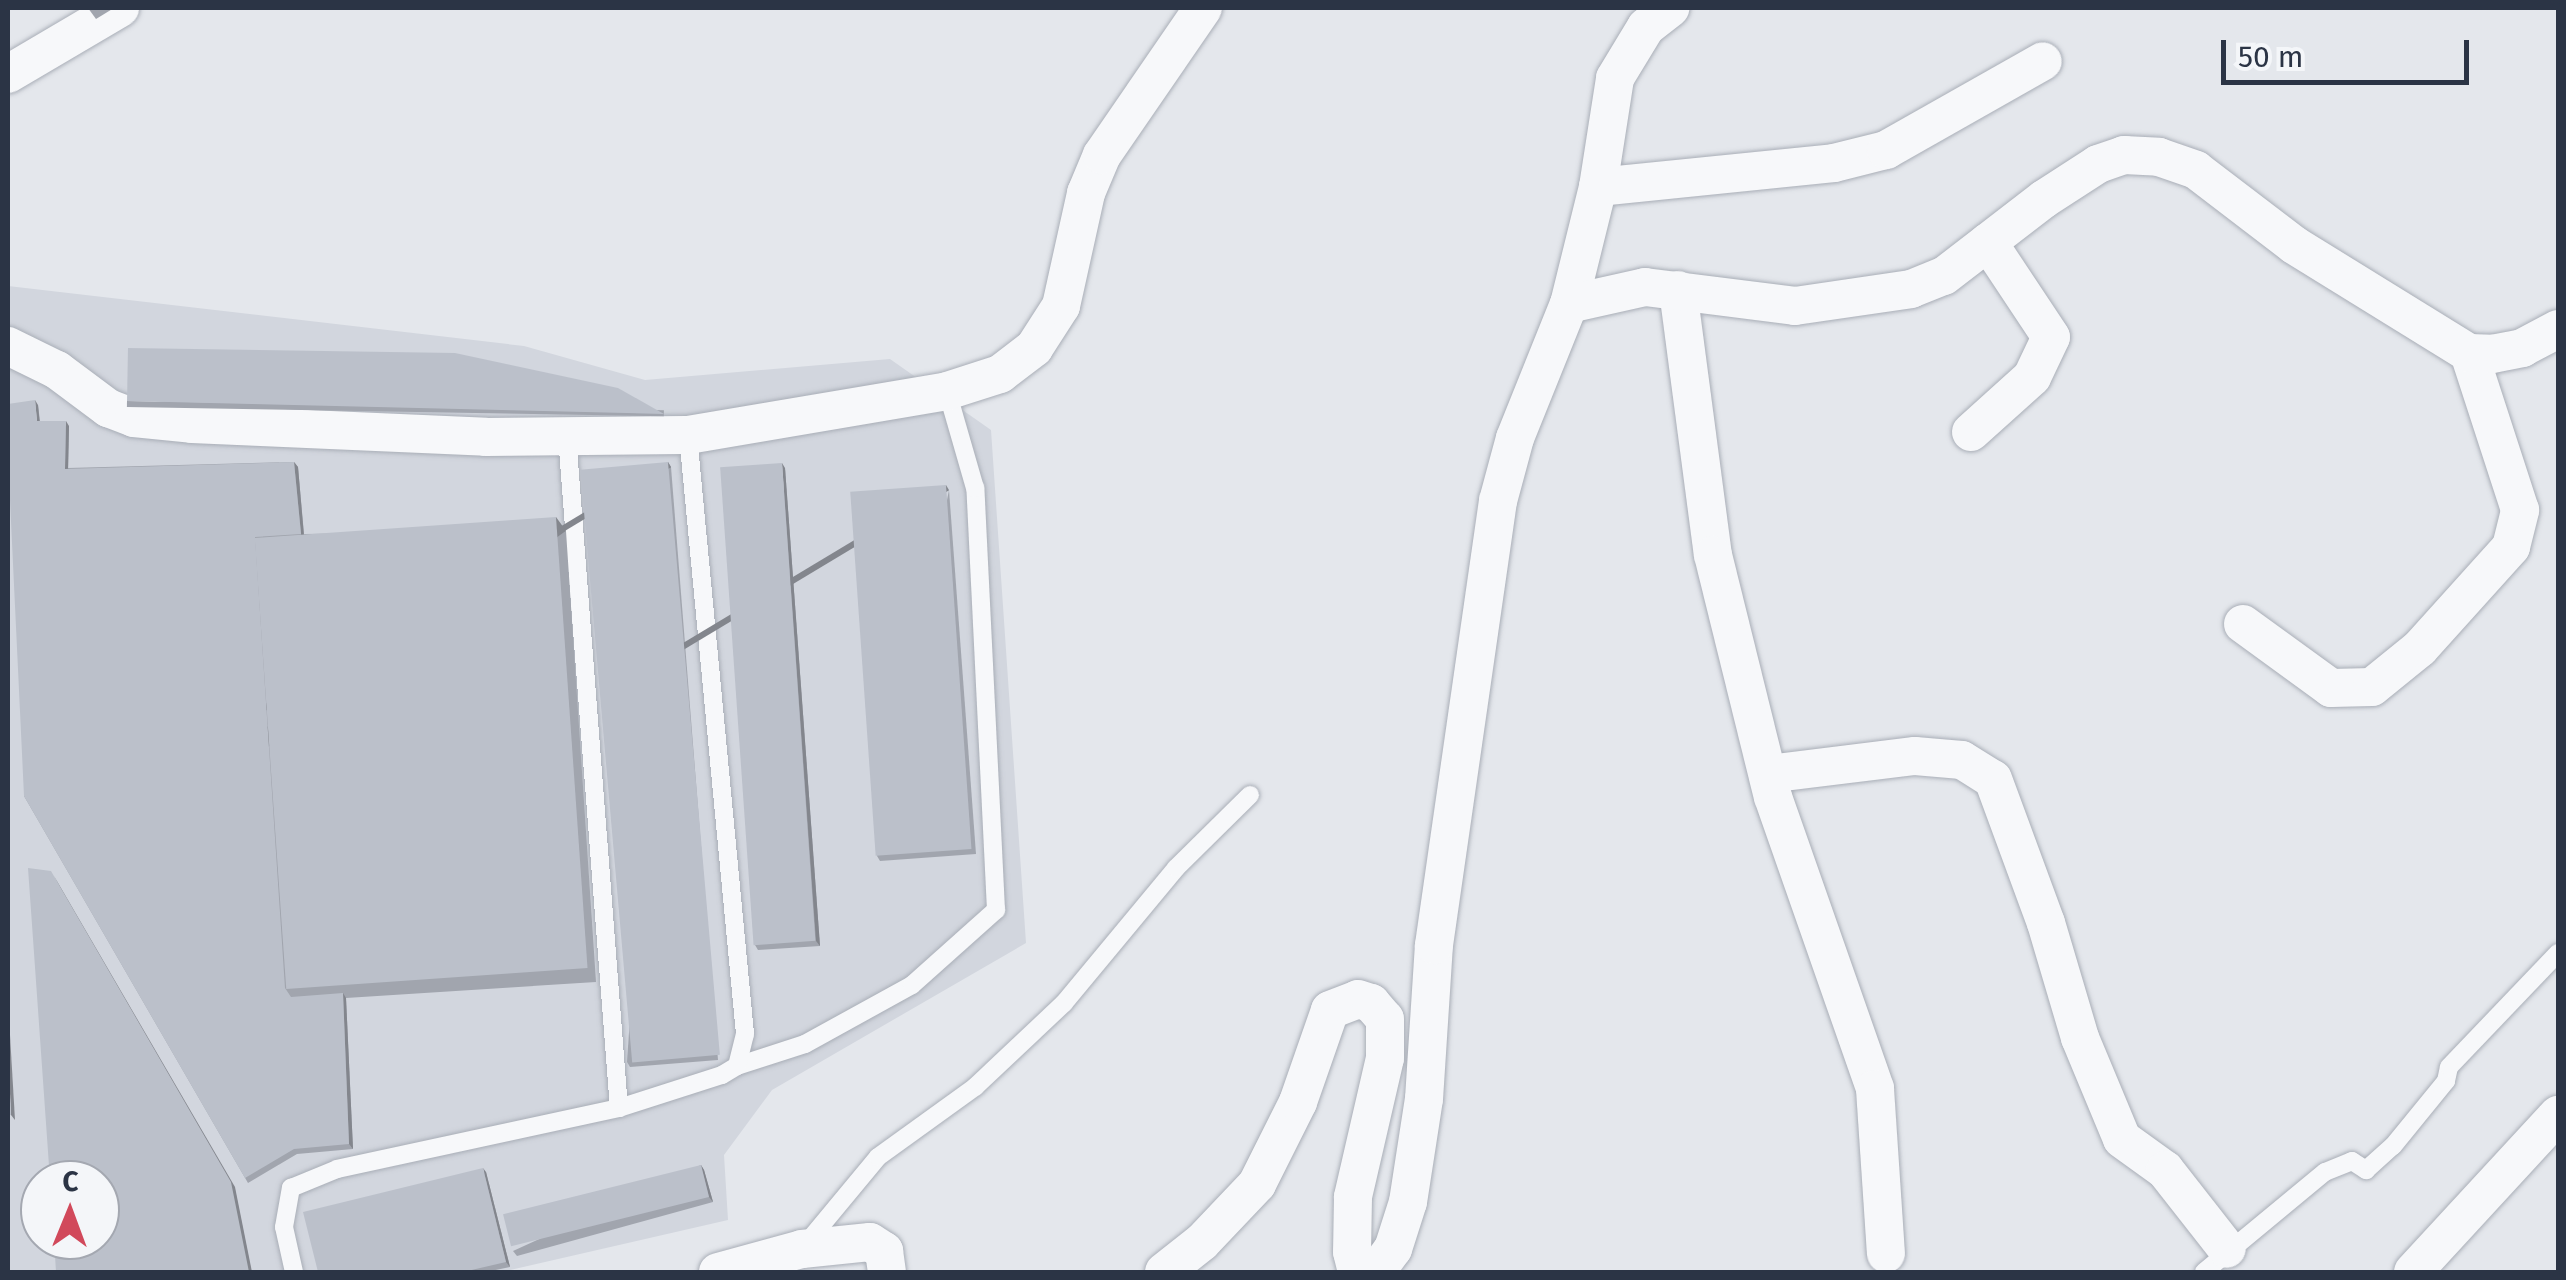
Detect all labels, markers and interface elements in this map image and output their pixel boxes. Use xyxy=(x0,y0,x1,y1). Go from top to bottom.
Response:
scale bar xyxy=(2226,20,2474,82)
text: 50 m xyxy=(2238,39,2303,75)
north arrow xyxy=(20,1160,120,1260)
text: С xyxy=(62,1165,79,1198)

